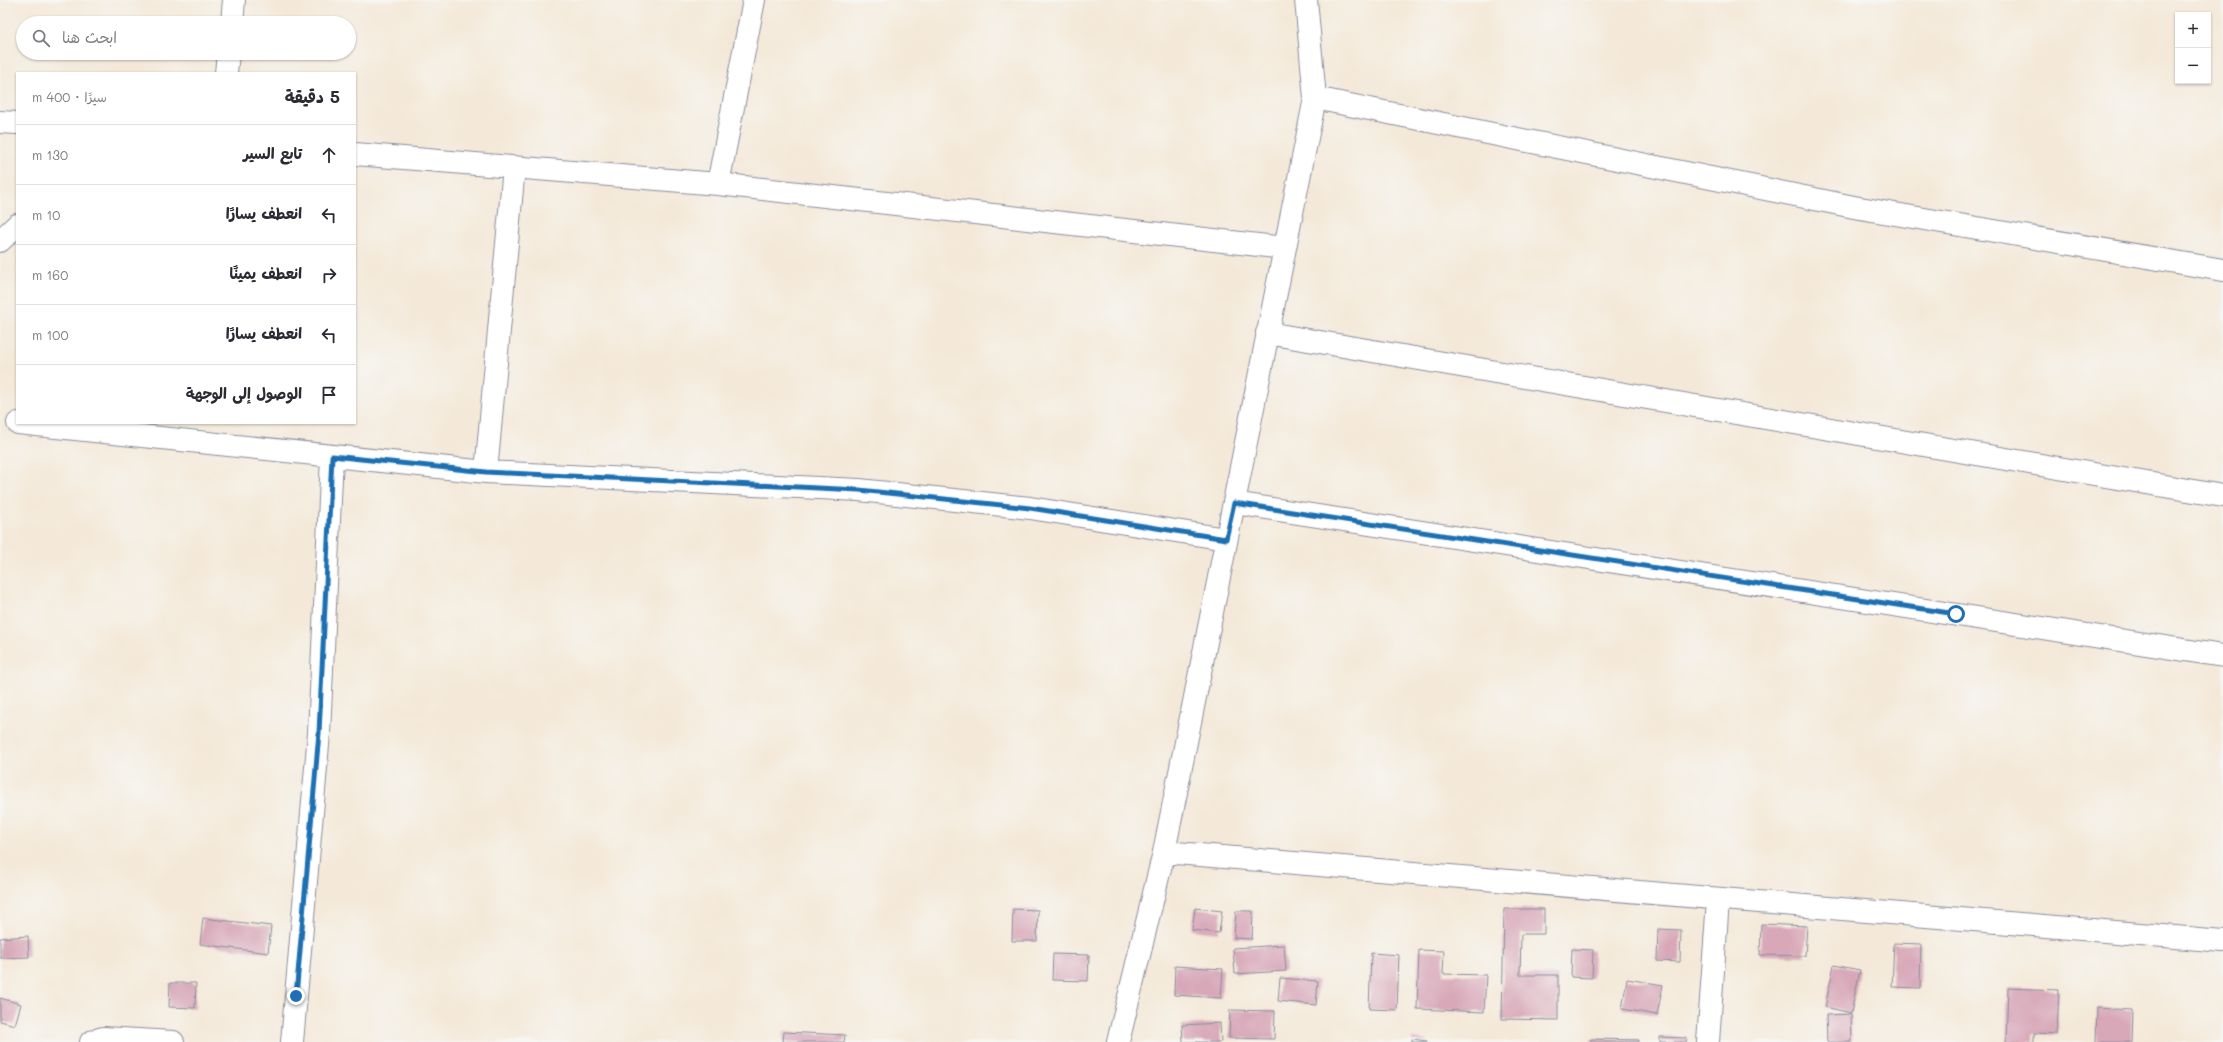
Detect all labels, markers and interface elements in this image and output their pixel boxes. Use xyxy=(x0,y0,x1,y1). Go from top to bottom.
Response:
map controls xyxy=(2175,12,2211,84)
button: + xyxy=(2175,12,2211,48)
search box xyxy=(16,16,356,60)
icon: search xyxy=(30,27,52,49)
text: ابحث هنا xyxy=(62,27,117,47)
button: − xyxy=(2175,48,2211,84)
text: 5 دقيقة xyxy=(285,85,340,107)
text: سيرًا · 400 m xyxy=(32,88,107,105)
text: تابع السير xyxy=(243,143,302,163)
icon: ahead xyxy=(318,144,340,166)
text: 130 m xyxy=(32,146,68,163)
text: انعطف يسارًا xyxy=(226,203,302,223)
icon: left xyxy=(318,204,340,226)
text: 10 m xyxy=(32,206,60,223)
text: انعطف يمينًا xyxy=(230,263,302,283)
icon: right xyxy=(318,264,340,286)
text: 160 m xyxy=(32,266,68,283)
text: انعطف يسارًا xyxy=(226,323,302,343)
icon: left xyxy=(318,324,340,346)
text: 100 m xyxy=(32,326,68,343)
text: الوصول إلى الوجهة xyxy=(186,383,302,403)
icon: arrive xyxy=(318,384,340,406)
route start xyxy=(1947,605,1965,623)
route end xyxy=(287,987,305,1005)

